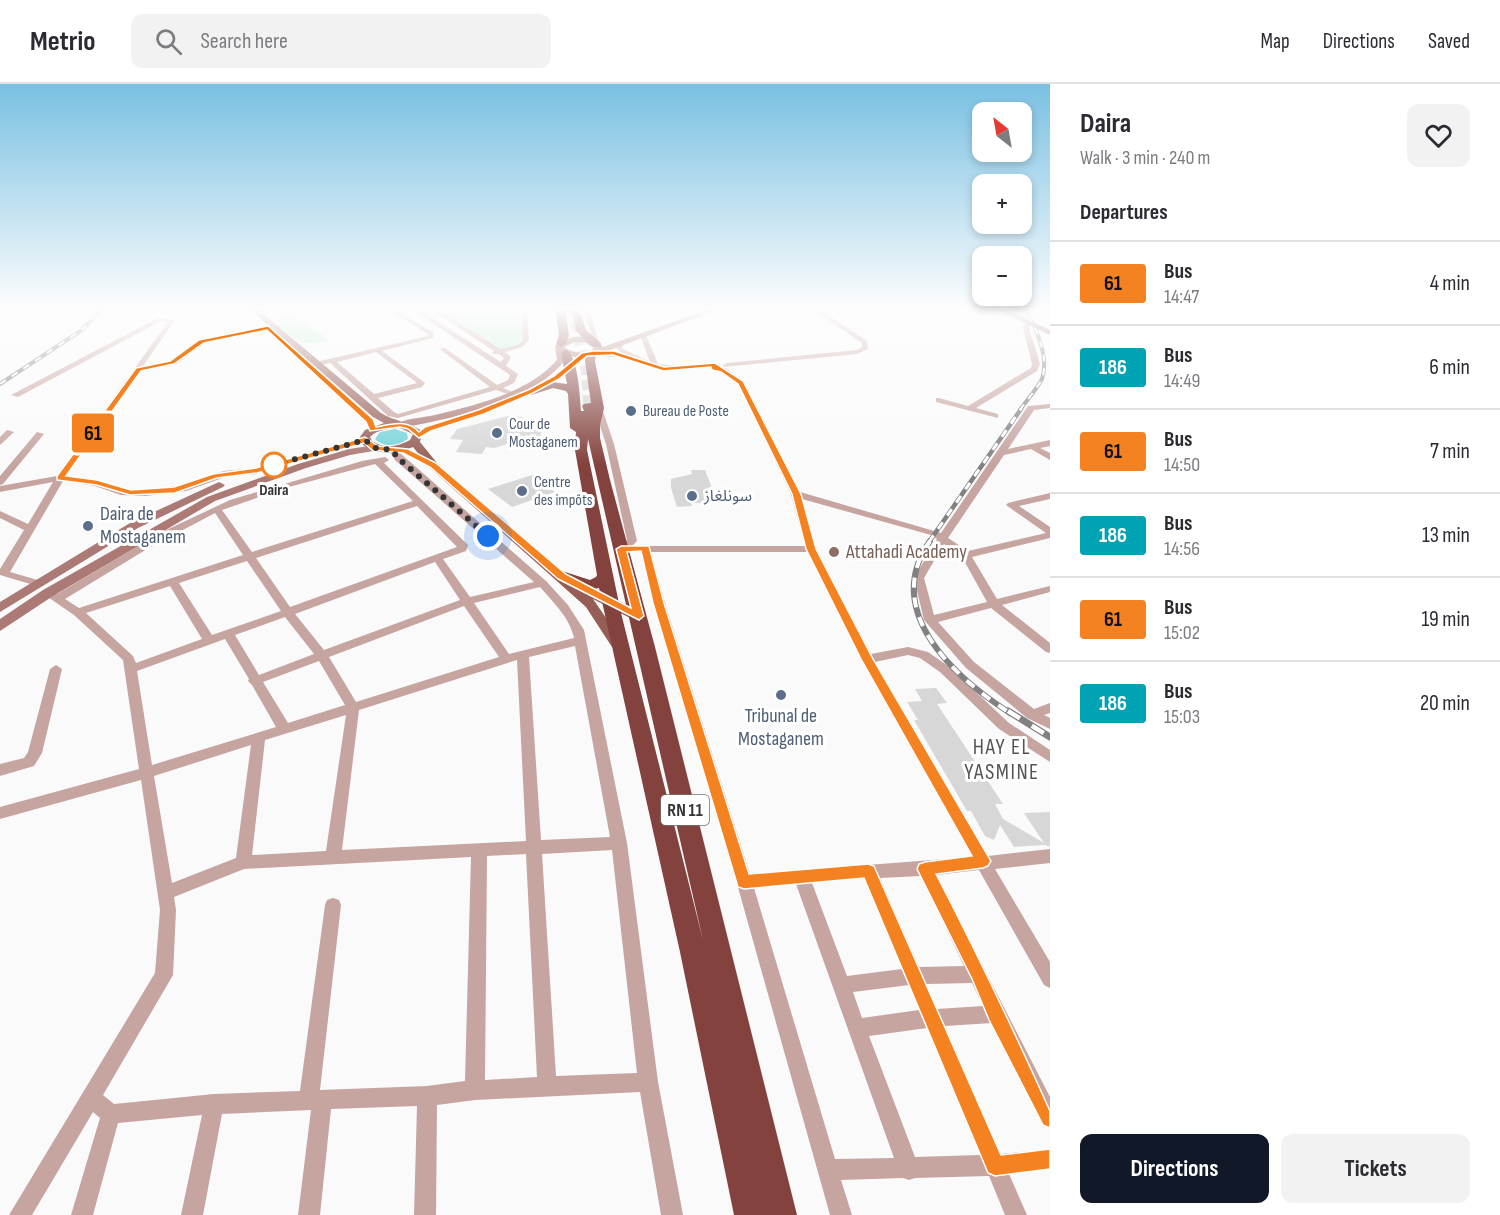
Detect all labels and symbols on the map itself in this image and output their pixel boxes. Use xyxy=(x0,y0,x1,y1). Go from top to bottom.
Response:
north arrow xyxy=(972,102,1032,162)
place label: Bureau de Poste xyxy=(643,402,729,421)
marker: Bureau de Poste xyxy=(624,404,638,418)
line badge: 61 xyxy=(66,414,120,452)
place label: Cour de Mostaganem xyxy=(509,415,578,452)
marker: Cour de Mostaganem xyxy=(490,426,504,440)
marker: Daira xyxy=(261,452,287,478)
place label: Centre des impôts xyxy=(534,473,593,510)
place label: Daira xyxy=(259,481,289,500)
marker: Centre des impôts xyxy=(515,484,529,498)
place label: سونلغاز xyxy=(703,487,752,506)
marker: سونلغاز xyxy=(685,489,699,503)
place label: Daira de Mostaganem xyxy=(100,502,186,549)
marker: Daira de Mostaganem xyxy=(81,519,95,533)
your location xyxy=(473,521,503,551)
place label: Attahadi Academy xyxy=(845,540,967,564)
marker: Attahadi Academy xyxy=(827,545,841,559)
marker: Tribunal de Mostaganem xyxy=(774,688,788,702)
place label: Tribunal de Mostaganem xyxy=(738,704,824,751)
district label: HAY EL YASMINE xyxy=(964,734,1040,786)
road number: RN 11 xyxy=(661,795,709,825)

